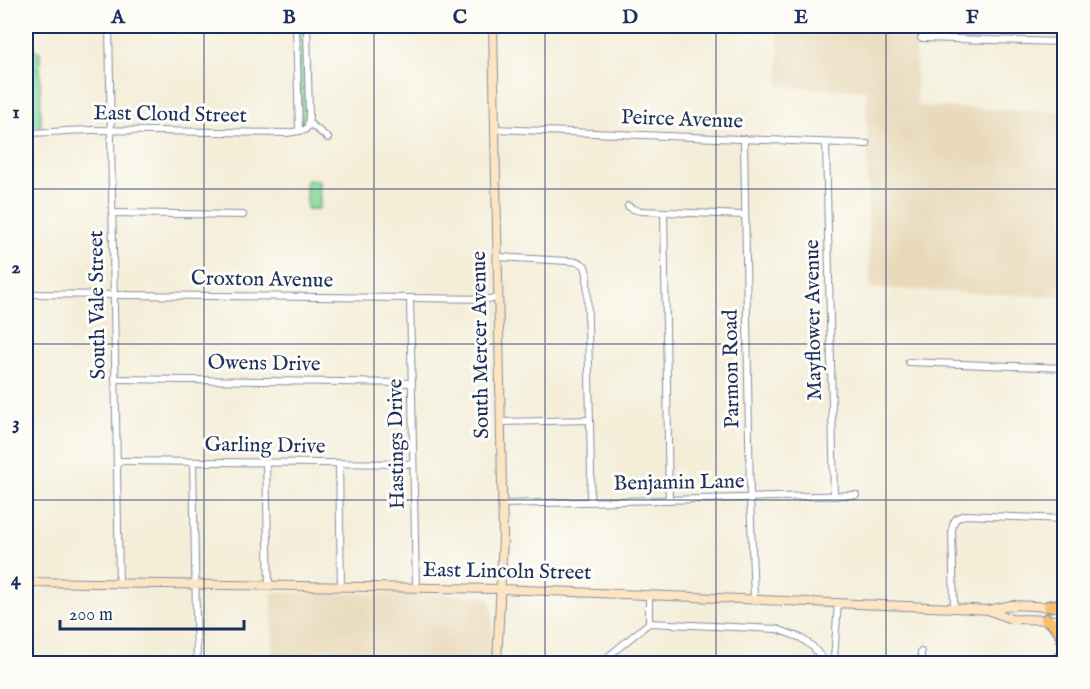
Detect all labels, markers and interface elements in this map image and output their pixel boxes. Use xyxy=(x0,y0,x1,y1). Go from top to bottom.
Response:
text: A xyxy=(110,5,126,30)
text: B xyxy=(282,5,296,30)
text: C xyxy=(453,5,467,30)
text: D xyxy=(622,5,638,30)
text: E xyxy=(794,5,808,30)
text: F xyxy=(966,5,979,30)
text: 1 xyxy=(12,100,20,125)
street label: East Cloud Street xyxy=(93,100,247,130)
street label: Peirce Avenue xyxy=(620,104,744,136)
street label: South Vale Street xyxy=(83,230,113,380)
street label: Mayflower Avenue xyxy=(799,239,829,401)
street label: South Mercer Avenue xyxy=(466,250,496,439)
text: 2 xyxy=(11,255,21,280)
street label: Croxton Avenue xyxy=(191,265,334,295)
street label: Parmon Road xyxy=(717,308,747,429)
street label: Owens Drive xyxy=(207,350,321,378)
street label: Hastings Drive xyxy=(382,378,412,510)
text: 3 xyxy=(12,411,20,436)
street label: Garling Drive xyxy=(204,431,326,461)
street label: Benjamin Lane xyxy=(613,468,745,498)
street label: East Lincoln Street xyxy=(423,557,591,587)
text: 4 xyxy=(11,567,22,592)
scale bar xyxy=(60,593,244,631)
text: 200 m xyxy=(69,604,113,627)

